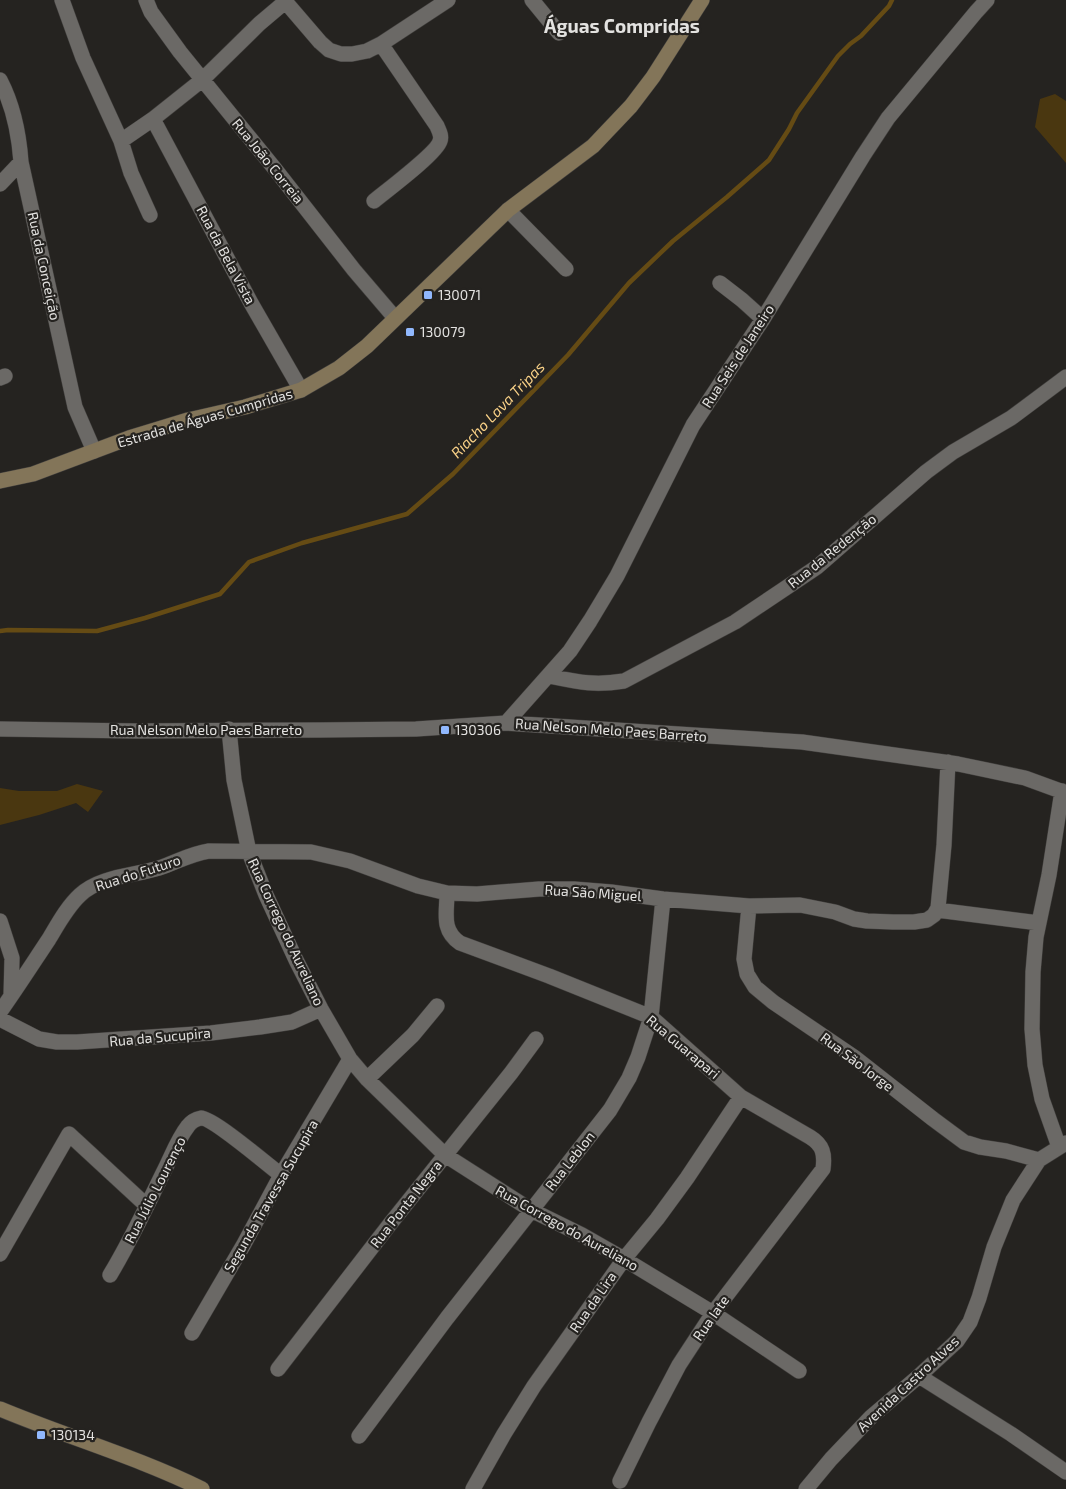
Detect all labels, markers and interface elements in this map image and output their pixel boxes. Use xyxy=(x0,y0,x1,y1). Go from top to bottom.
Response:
district label: Águas Compridas xyxy=(544,14,700,37)
street label: Rua João Correia xyxy=(229,115,308,207)
street label: Rua da Bela Vista xyxy=(193,203,260,307)
street label: Rua da Conceição xyxy=(24,210,64,322)
place label: 130071 xyxy=(438,286,481,303)
marker: 130071 xyxy=(422,289,434,301)
street label: Rua Seis de Janeiro xyxy=(698,301,777,411)
place label: 130079 xyxy=(420,323,465,340)
marker: 130079 xyxy=(404,326,416,338)
water label: Riacho Lava Tripas xyxy=(447,357,548,461)
street label: Estrada de Águas Cumpridas xyxy=(115,384,294,451)
street label: Rua da Redenção xyxy=(784,510,880,592)
street label: Rua Nelson Melo Paes Barreto xyxy=(515,714,708,745)
street label: Rua Nelson Melo Paes Barreto xyxy=(110,721,302,738)
place label: 130306 xyxy=(455,721,501,738)
marker: 130306 xyxy=(439,724,451,736)
street label: Rua do Futuro xyxy=(93,851,183,894)
street label: Rua Corrego do Aureliano xyxy=(245,855,328,1008)
street label: Rua São Miguel xyxy=(544,881,643,904)
street label: Rua Guarapari xyxy=(643,1011,723,1082)
street label: Rua da Sucupira xyxy=(108,1024,211,1049)
street label: Rua São Jorge xyxy=(817,1029,897,1095)
street label: Segunda Travessa Sucupira xyxy=(220,1116,321,1275)
street label: Rua Leblon xyxy=(541,1128,598,1194)
street label: Rua Júlio Lourenço xyxy=(120,1134,190,1246)
street label: Rua Ponta Negra xyxy=(366,1157,445,1251)
street label: Rua Corrego do Aureliano xyxy=(493,1181,642,1274)
street label: Rua da Lira xyxy=(565,1268,620,1335)
street label: Rua Iate xyxy=(689,1292,732,1344)
street label: Avenida Castro Alves xyxy=(853,1332,962,1435)
place label: 130134 xyxy=(51,1426,95,1443)
marker: 130134 xyxy=(35,1429,47,1441)

